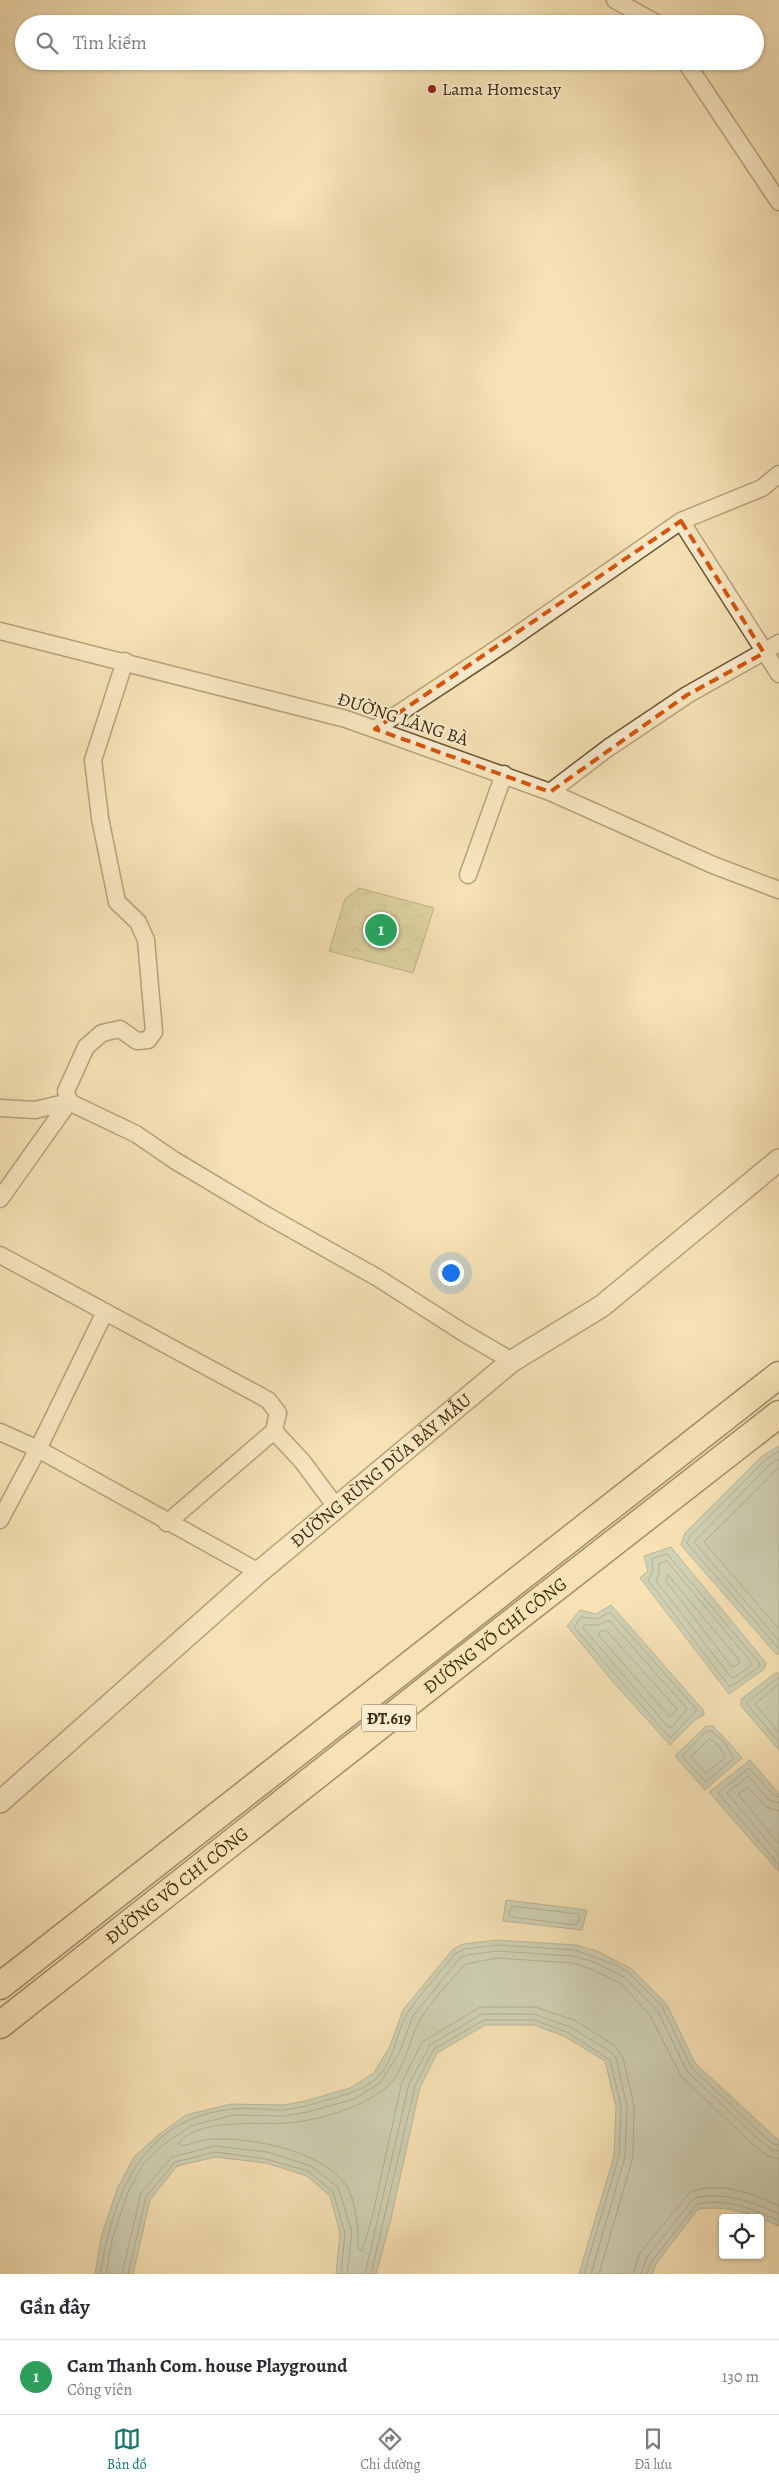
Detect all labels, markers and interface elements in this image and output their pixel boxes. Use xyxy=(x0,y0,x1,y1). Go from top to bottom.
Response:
search box xyxy=(15,15,764,70)
icon: search xyxy=(33,29,61,57)
text: Tìm kiếm xyxy=(73,30,147,56)
place label: Lama Homestay xyxy=(442,77,562,101)
marker: Lama Homestay xyxy=(426,83,438,95)
street label: ĐƯỜNG LĂNG BÀ xyxy=(334,687,472,752)
pin: 1 xyxy=(365,911,397,949)
your location xyxy=(438,1260,464,1286)
street label: ĐƯỜNG RỪNG DỪA BẢY MẪU xyxy=(285,1388,476,1553)
street label: ĐƯỜNG VÕ CHÍ CÔNG xyxy=(418,1572,572,1699)
road number: ĐT.619 xyxy=(362,1705,416,1732)
street label: ĐƯỜNG VÕ CHÍ CÔNG xyxy=(100,1822,253,1950)
map controls xyxy=(719,2214,764,2259)
button: locate xyxy=(719,2214,764,2259)
text: Gần đây xyxy=(20,2293,90,2321)
text: Cam Thanh Com. house Playground xyxy=(67,2353,347,2379)
text: 1 xyxy=(33,2366,39,2388)
text: 130 m xyxy=(722,2366,759,2388)
text: Công viên xyxy=(67,2379,132,2401)
tab: Bản đồ xyxy=(107,2425,147,2474)
tab: Chỉ đường xyxy=(360,2425,420,2474)
tab: Đã lưu xyxy=(634,2425,672,2474)

